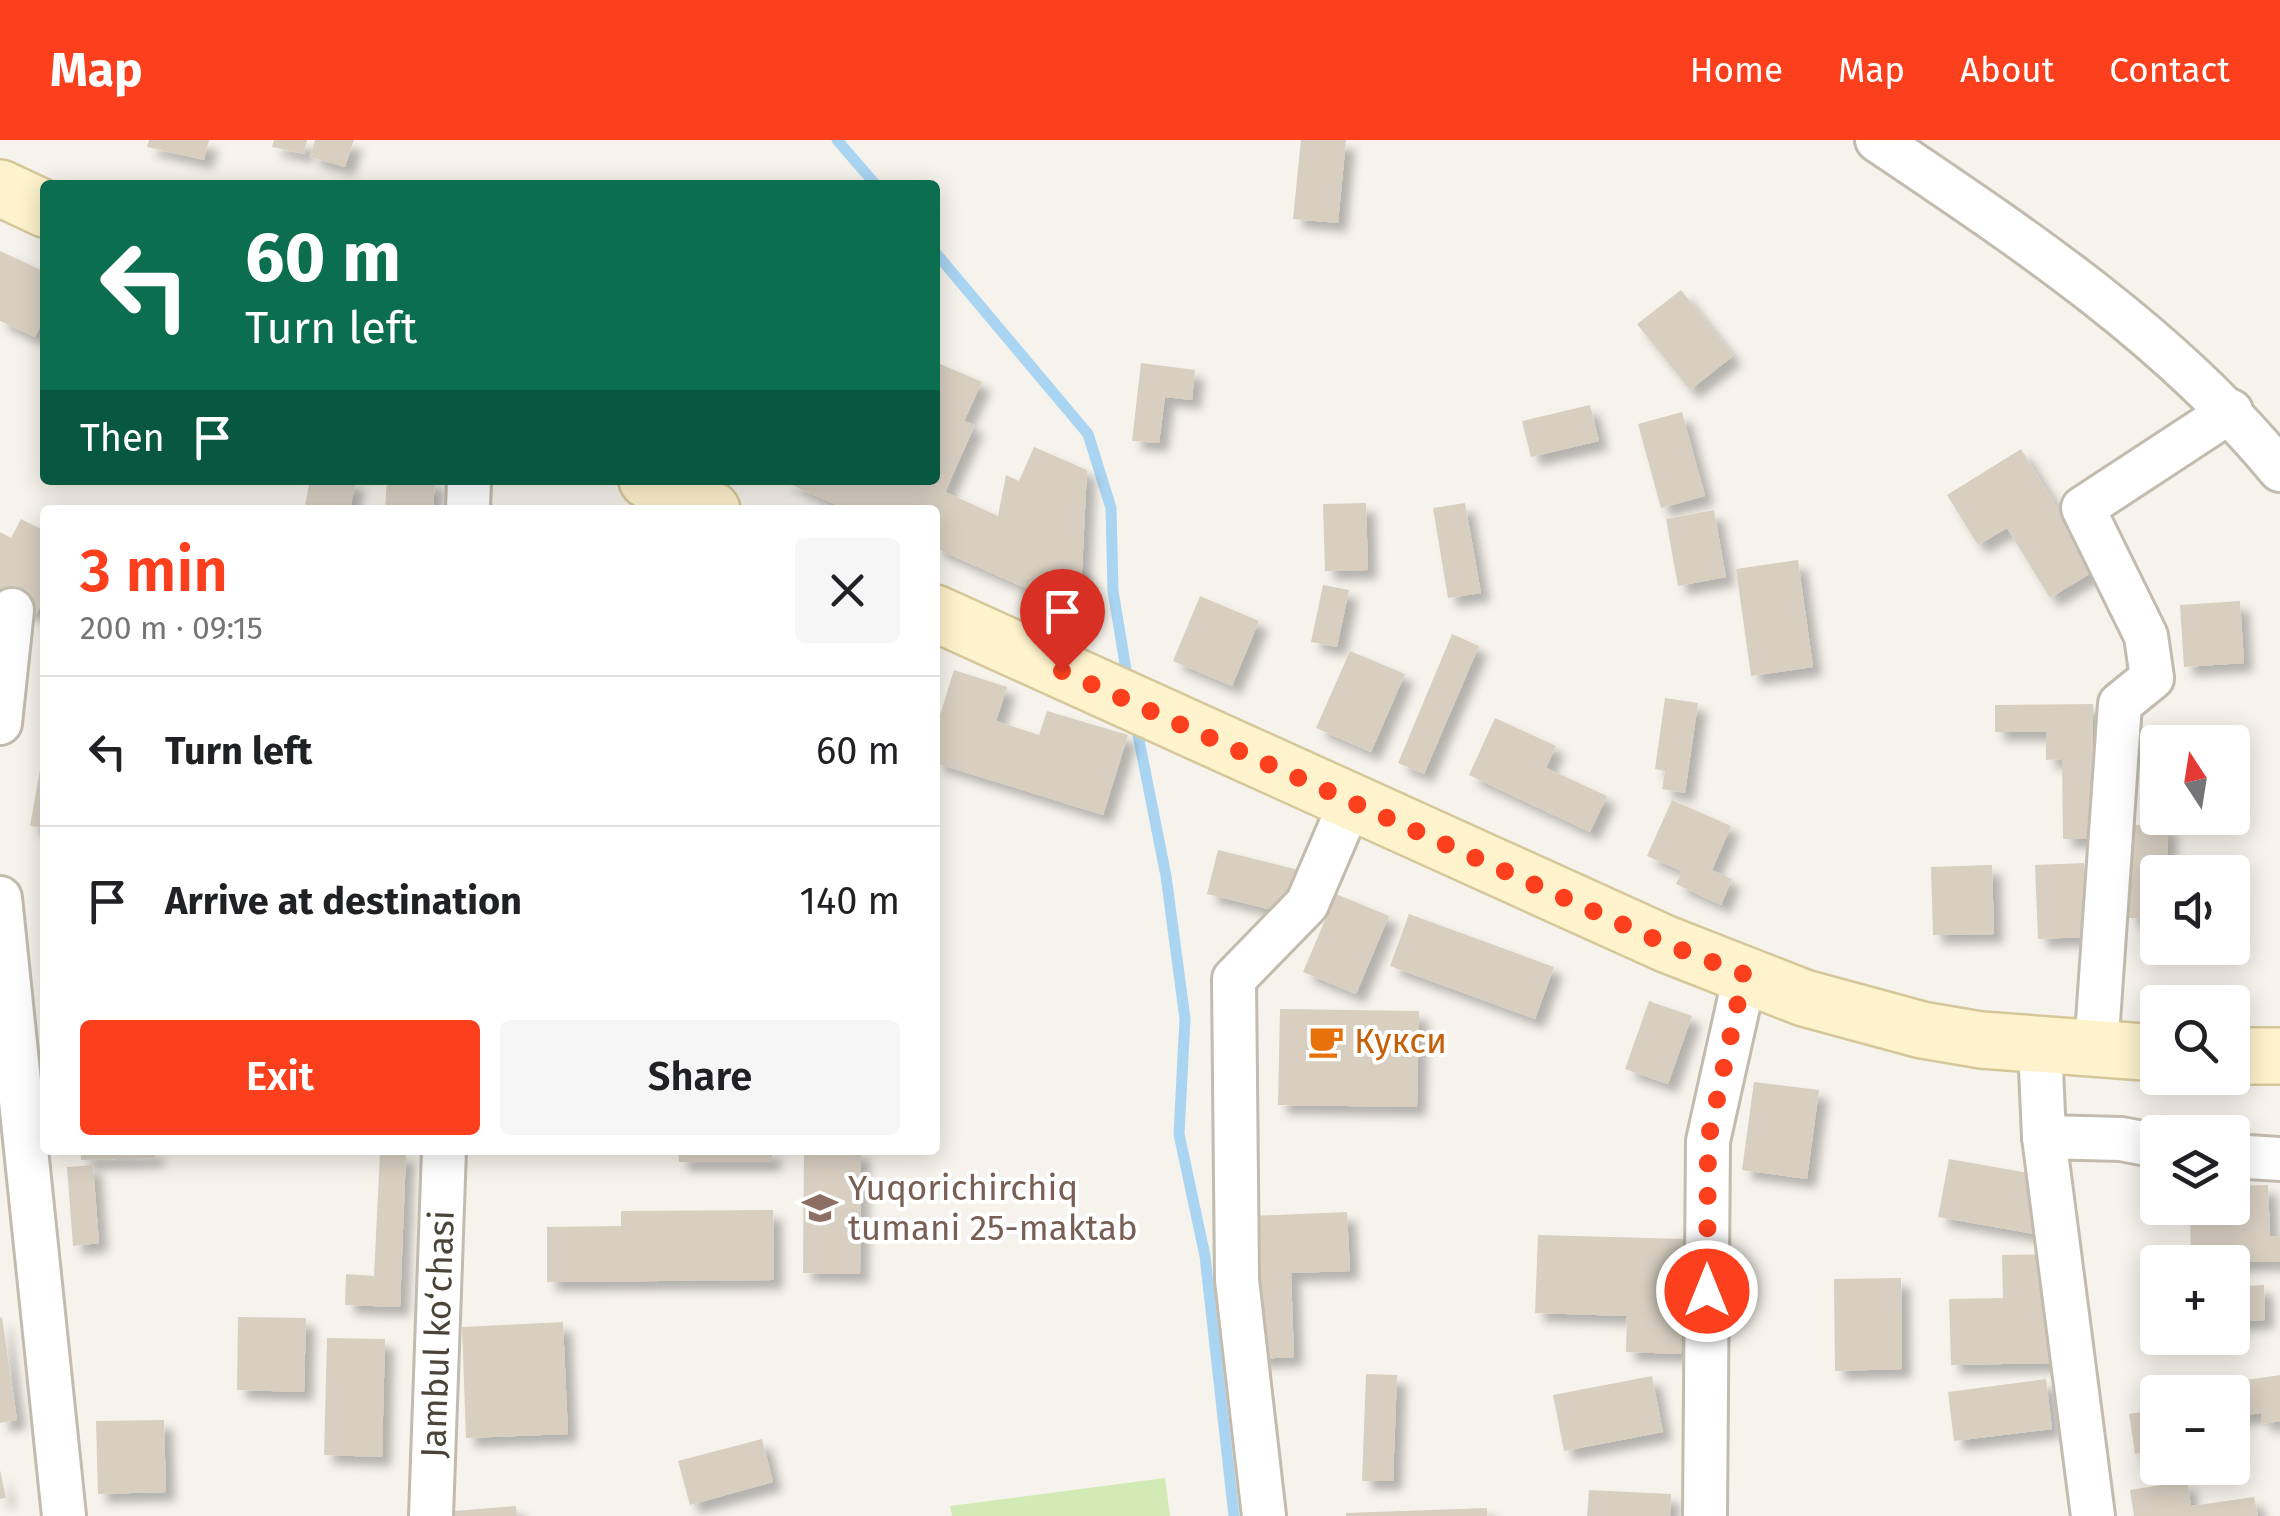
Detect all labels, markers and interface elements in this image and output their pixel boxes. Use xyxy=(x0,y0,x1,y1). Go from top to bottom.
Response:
text: Map xyxy=(50,41,143,99)
text: Home xyxy=(1690,49,1783,91)
text: Map xyxy=(1838,49,1905,91)
text: About xyxy=(1960,49,2054,91)
text: Contact xyxy=(2109,49,2230,91)
text: 60 m xyxy=(245,216,401,300)
icon: left xyxy=(80,220,210,350)
text: Turn left xyxy=(245,301,417,355)
icon: arrive xyxy=(185,410,240,465)
text: Then xyxy=(80,415,165,461)
text: 3 min xyxy=(80,535,228,607)
button: close xyxy=(795,538,900,643)
pin xyxy=(1020,569,1105,672)
icon: arrive xyxy=(1035,584,1090,639)
text: 200 m · 09:15 xyxy=(80,609,263,647)
icon: left xyxy=(80,724,135,779)
north arrow xyxy=(2140,725,2250,835)
map controls xyxy=(2140,725,2250,1485)
text: Turn left xyxy=(165,728,312,774)
text: 60 m xyxy=(816,728,900,774)
button: sound xyxy=(2140,855,2250,965)
icon: arrive xyxy=(80,874,135,929)
text: Arrive at destination xyxy=(165,878,522,924)
text: 140 m xyxy=(799,878,900,924)
button: search xyxy=(2140,985,2250,1095)
button: Exit xyxy=(80,1020,480,1135)
button: Share xyxy=(500,1020,900,1135)
place label: Кукси xyxy=(1354,1020,1447,1062)
cafe icon: Кукси xyxy=(1307,1022,1345,1060)
button: layers xyxy=(2140,1115,2250,1225)
place label: Yuqorichirchiq tumani 25-maktab xyxy=(848,1167,1138,1249)
school or university icon: Yuqorichirchiq tumani 25-maktab xyxy=(801,1189,839,1227)
street label: Jambul ko‘chasi xyxy=(412,1209,463,1459)
position arrow xyxy=(1655,1239,1759,1343)
button: + xyxy=(2140,1245,2250,1355)
button: − xyxy=(2140,1375,2250,1485)

